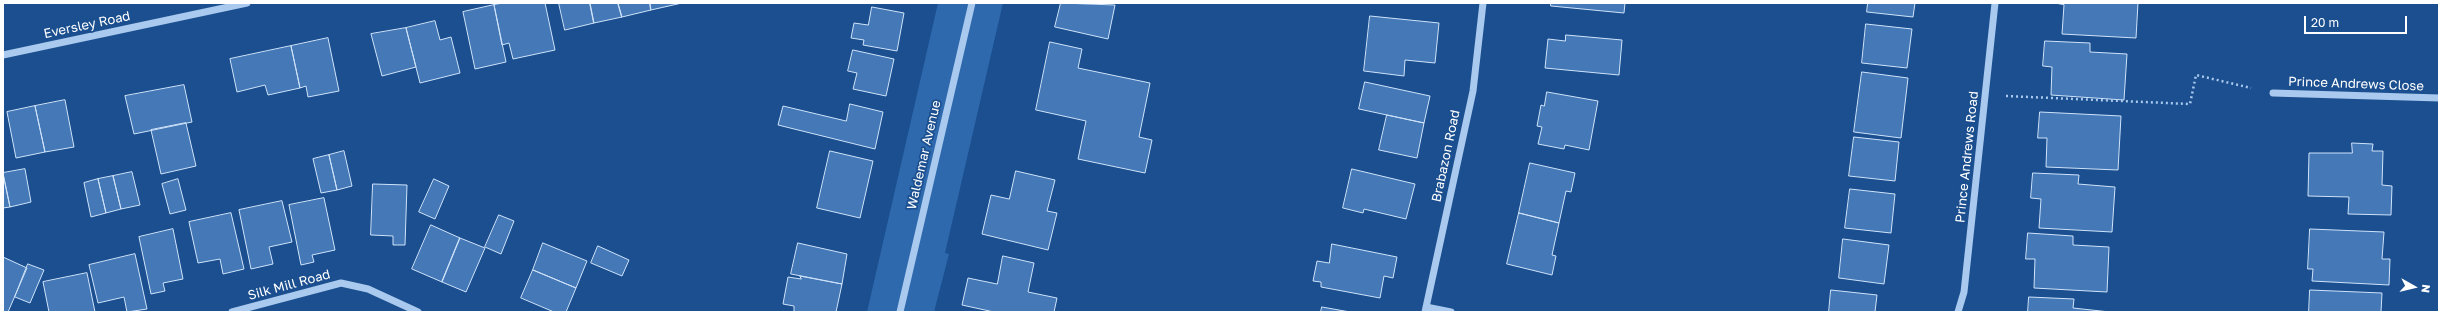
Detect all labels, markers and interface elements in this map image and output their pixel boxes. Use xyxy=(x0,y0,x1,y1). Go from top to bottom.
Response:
street label: Eversley Road xyxy=(42,8,132,42)
scale bar xyxy=(2306,8,2409,34)
text: 20 m xyxy=(2311,15,2339,30)
street label: Prince Andrews Close xyxy=(2288,74,2424,94)
street label: Prince Andrews Road xyxy=(1952,90,1982,224)
street label: Waldemar Avenue xyxy=(904,99,944,211)
street label: Brabazon Road xyxy=(1429,108,1463,204)
street label: Silk Mill Road xyxy=(246,267,332,303)
north arrow xyxy=(2394,267,2434,307)
text: N xyxy=(2419,284,2433,294)

